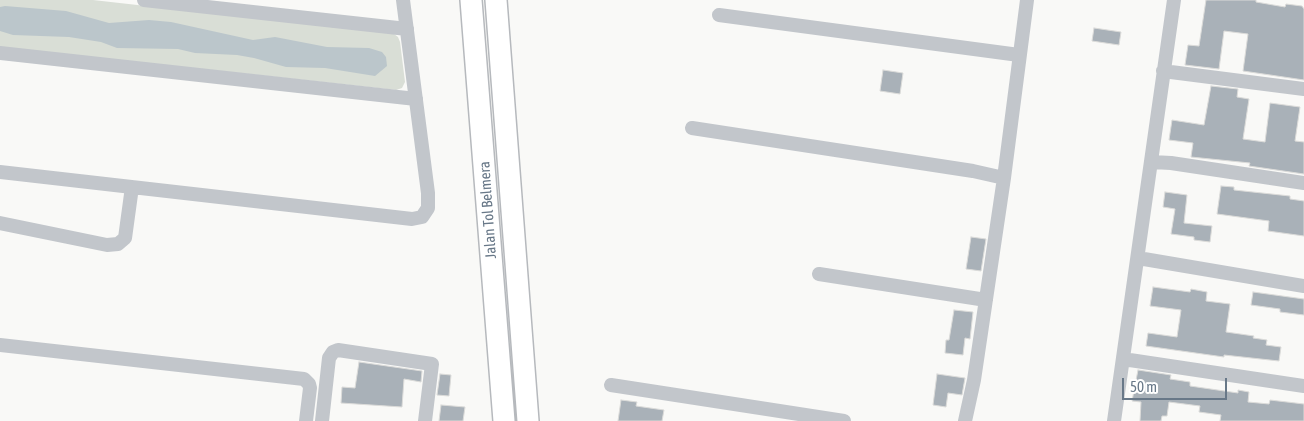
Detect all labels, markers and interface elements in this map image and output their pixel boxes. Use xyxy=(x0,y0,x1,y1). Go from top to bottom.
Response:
street label: Jalan Tol Belmera xyxy=(476,161,500,259)
scale bar xyxy=(1124,368,1229,400)
text: 50 m xyxy=(1130,378,1157,395)

